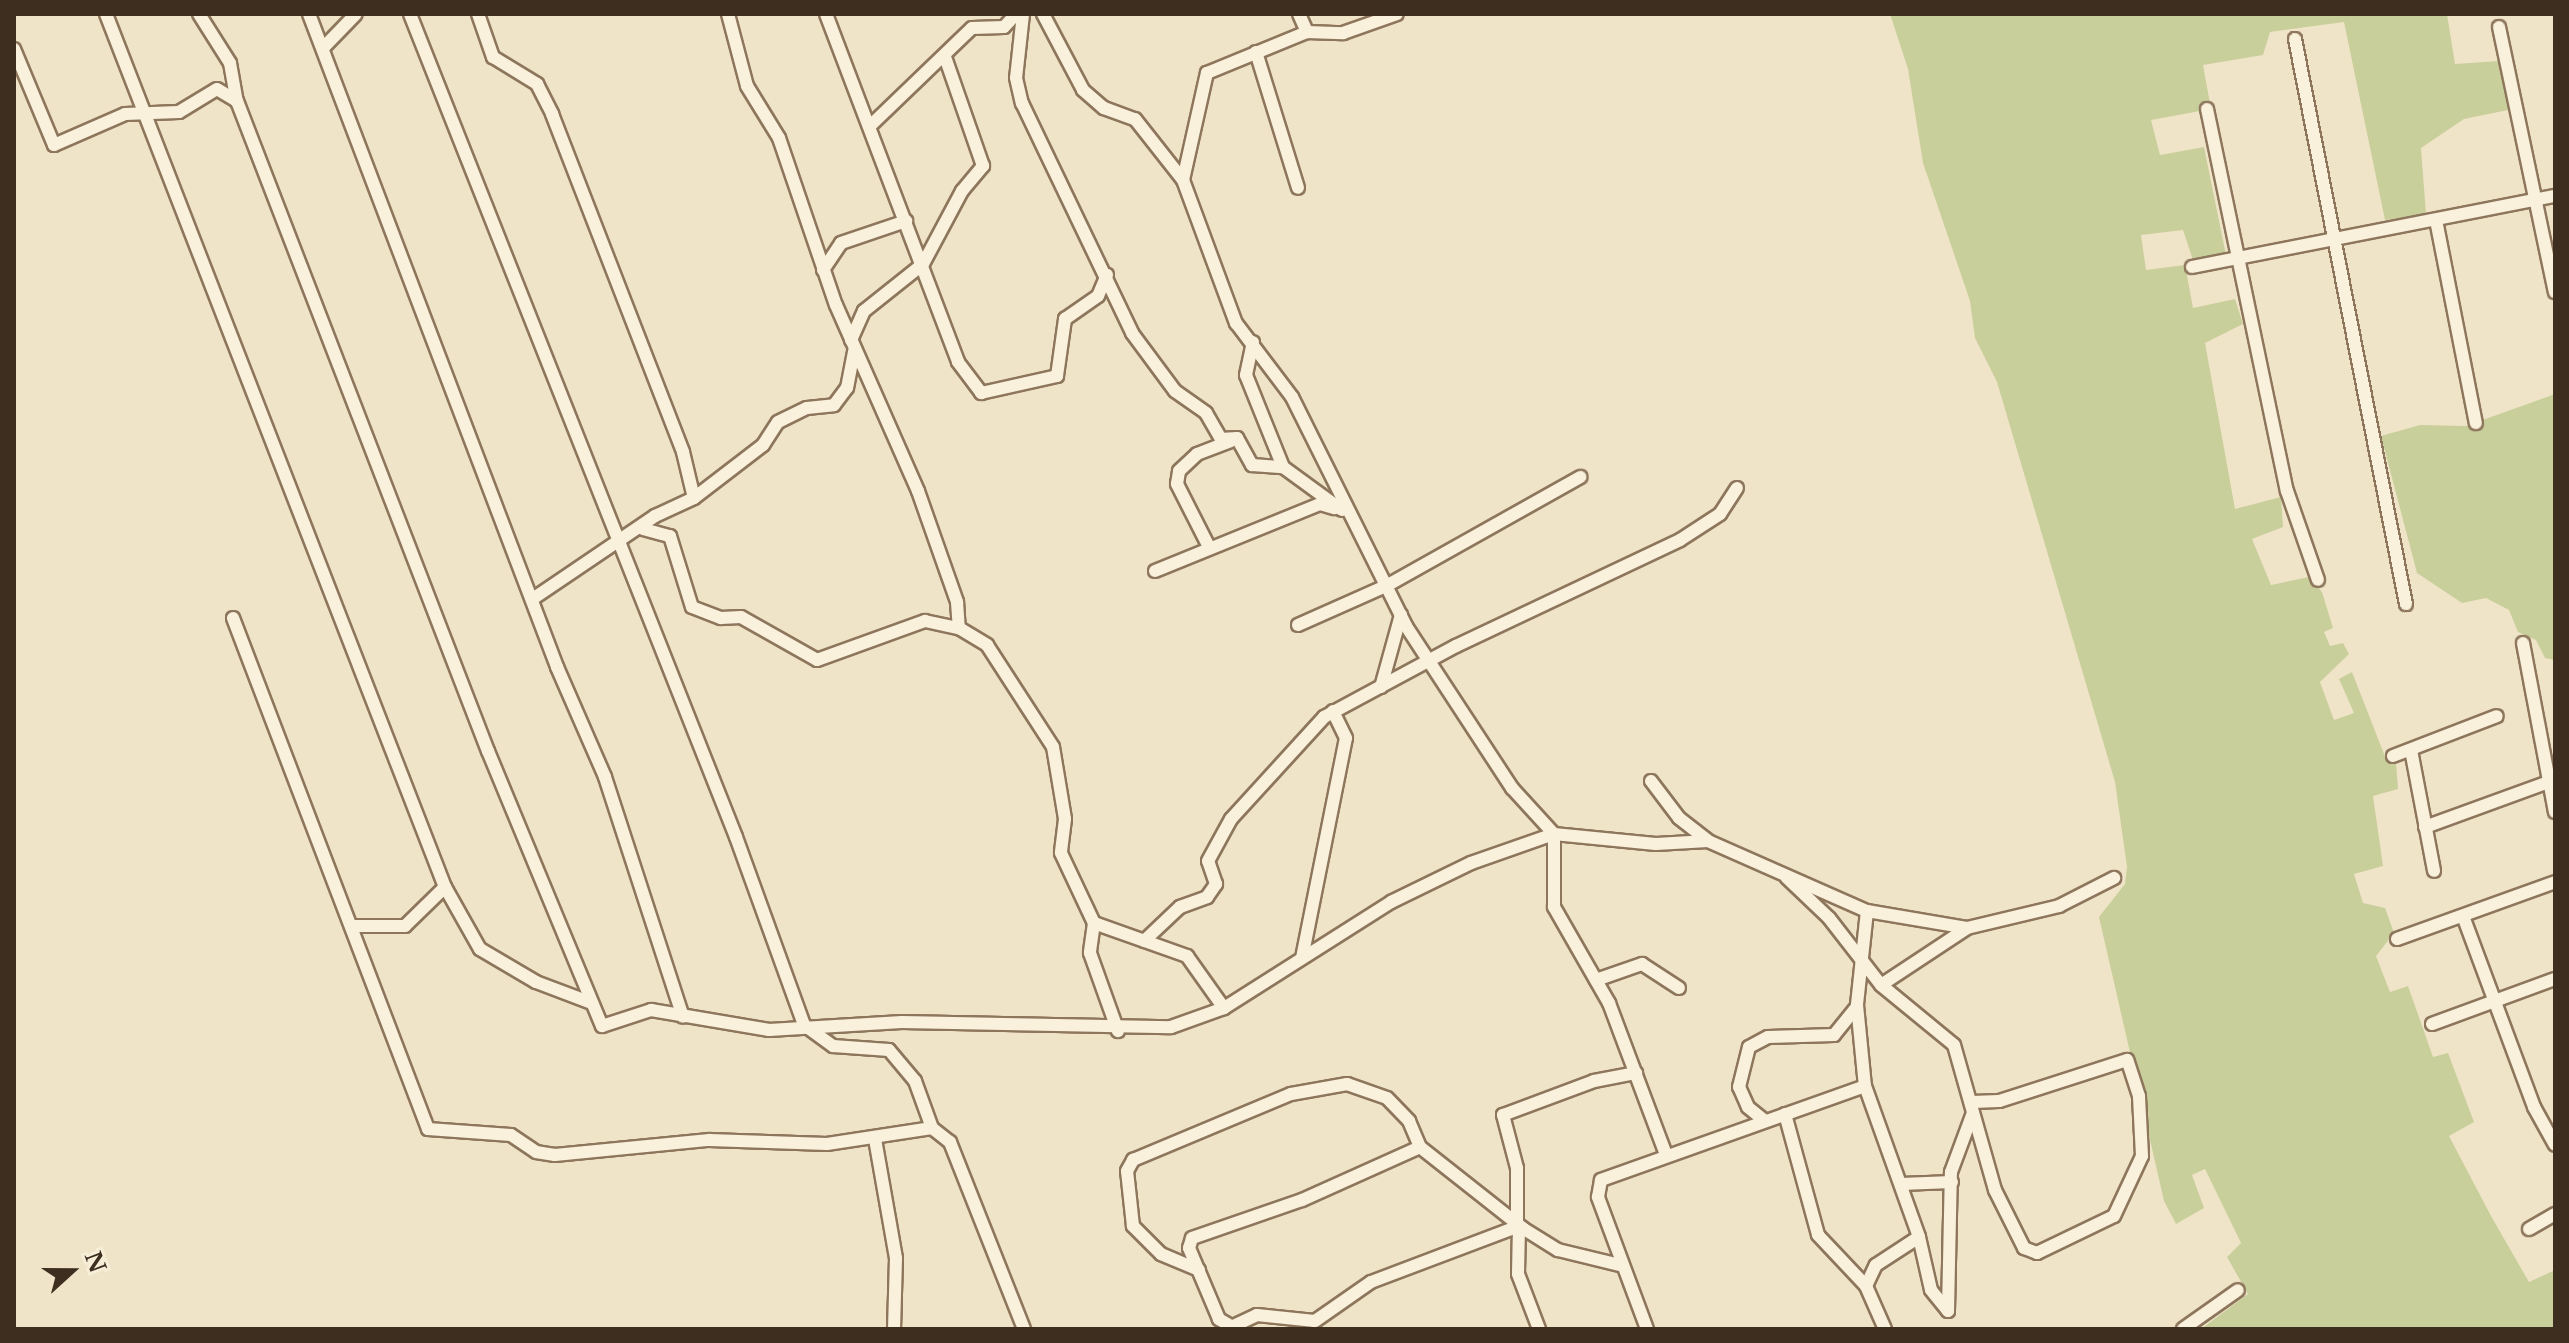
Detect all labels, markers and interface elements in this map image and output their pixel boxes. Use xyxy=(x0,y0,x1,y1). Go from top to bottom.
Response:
north arrow xyxy=(32,1231,112,1311)
text: N xyxy=(79,1248,111,1277)

